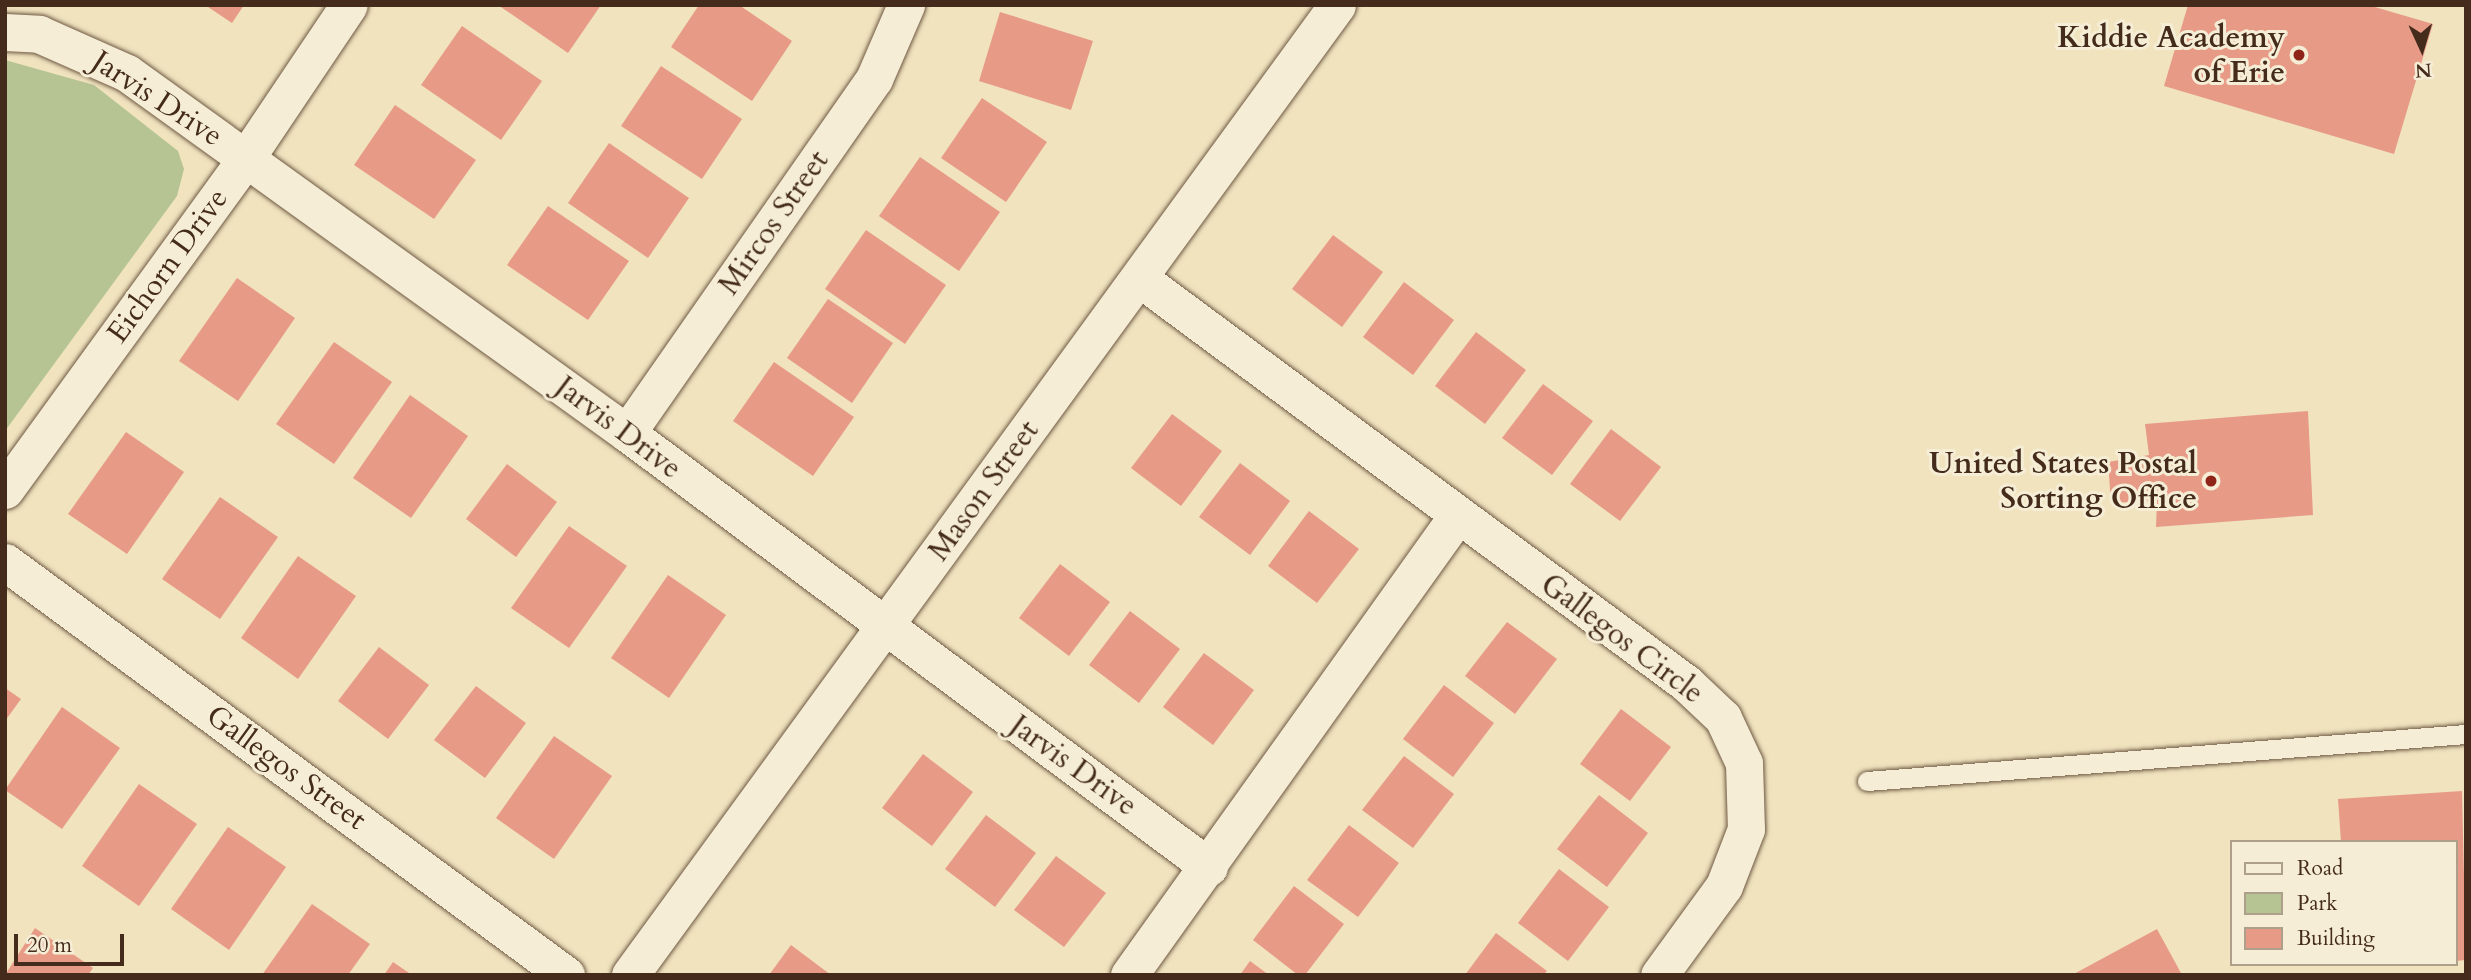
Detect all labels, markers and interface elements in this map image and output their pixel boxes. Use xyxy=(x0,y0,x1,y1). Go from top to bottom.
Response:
north arrow xyxy=(2387,14,2457,84)
place label: Kiddie Academy of Erie xyxy=(2057,20,2285,90)
street label: Jarvis Drive xyxy=(85,44,229,154)
marker: Kiddie Academy of Erie xyxy=(2291,47,2307,63)
text: N xyxy=(2414,56,2433,83)
street label: Mircos Street xyxy=(711,144,837,302)
street label: Eichorn Drive xyxy=(100,182,236,350)
street label: Jarvis Drive xyxy=(548,369,688,487)
street label: Mason Street xyxy=(921,414,1047,568)
place label: United States Postal Sorting Office xyxy=(1929,446,2197,516)
marker: United States Postal Sorting Office xyxy=(2203,473,2219,489)
street label: Gallegos Circle xyxy=(1534,566,1710,712)
street label: Gallegos Street xyxy=(199,698,373,838)
street label: Jarvis Drive xyxy=(1002,708,1144,824)
legend xyxy=(2230,840,2457,966)
text: Road xyxy=(2297,854,2343,883)
text: Park xyxy=(2297,889,2337,918)
scale bar xyxy=(18,920,128,964)
text: Building xyxy=(2297,924,2375,953)
text: 20 m xyxy=(27,931,72,960)

